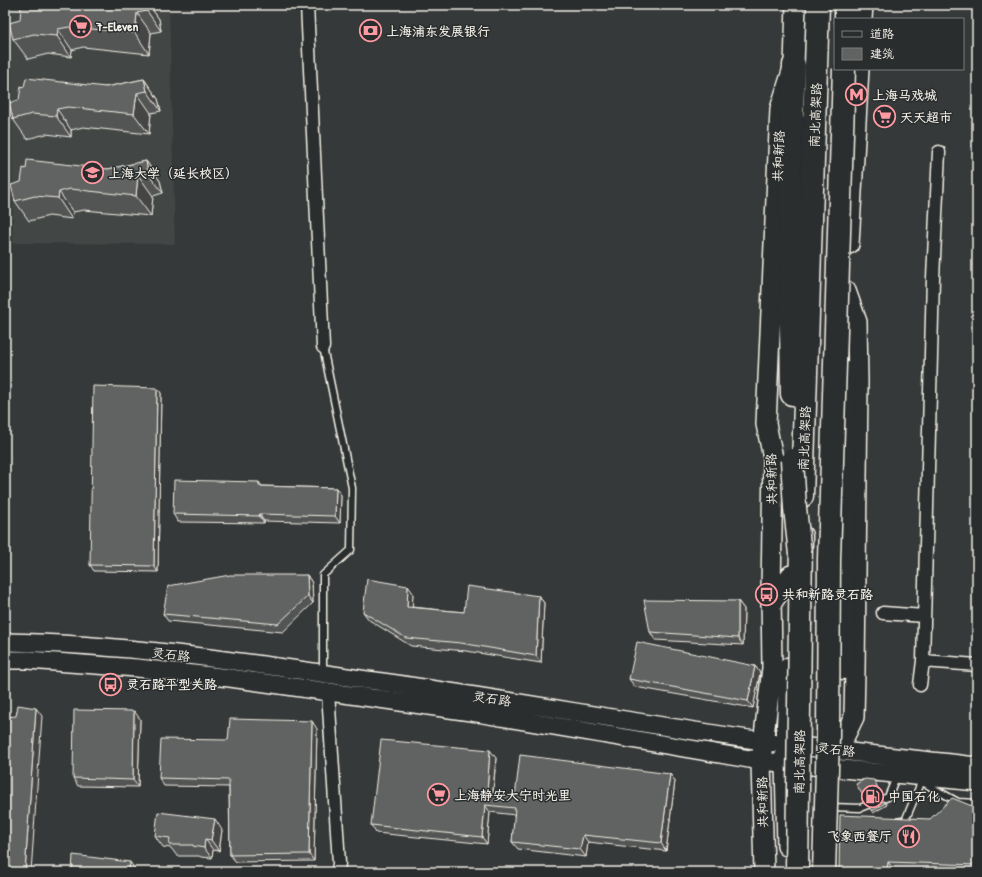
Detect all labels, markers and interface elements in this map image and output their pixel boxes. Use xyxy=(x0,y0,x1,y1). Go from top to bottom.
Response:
supermarket icon: 7-Eleven xyxy=(68,13,94,39)
place label: 7-Eleven xyxy=(95,17,138,35)
bank icon: 上海浦东发展银行 xyxy=(358,18,384,44)
legend xyxy=(834,18,964,70)
place label: 上海浦东发展银行 xyxy=(386,22,490,40)
text: 道路 xyxy=(870,25,894,42)
text: 建筑 xyxy=(870,45,894,62)
street label: 南北高架路 xyxy=(805,82,825,148)
metro station icon: 上海马戏城 xyxy=(844,82,870,108)
place label: 上海马戏城 xyxy=(872,86,937,104)
supermarket icon: 天天超市 xyxy=(871,104,897,130)
place label: 天天超市 xyxy=(900,108,952,126)
street label: 共和新路 xyxy=(768,130,788,182)
school or university icon: 上海大学（延长校区） xyxy=(80,160,106,186)
place label: 上海大学（延长校区） xyxy=(108,164,238,182)
street label: 南北高架路 xyxy=(794,405,814,471)
street label: 共和新路 xyxy=(762,453,780,505)
bus stop icon: 共和新路灵石路 xyxy=(753,581,779,607)
place label: 共和新路灵石路 xyxy=(782,585,873,603)
street label: 灵石路 xyxy=(151,643,191,665)
bus stop icon: 灵石路平型关路 xyxy=(97,671,123,697)
place label: 灵石路平型关路 xyxy=(126,675,217,693)
street label: 灵石路 xyxy=(471,686,513,710)
street label: 南北高架路 xyxy=(789,729,809,795)
street label: 灵石路 xyxy=(816,738,856,760)
street label: 共和新路 xyxy=(753,776,771,828)
supermarket icon: 上海静安大宁时光里 xyxy=(426,782,452,808)
fuel station icon: 中国石化 xyxy=(859,783,885,809)
place label: 上海静安大宁时光里 xyxy=(454,786,571,804)
place label: 中国石化 xyxy=(888,787,940,805)
restaurant icon: 飞象西餐厅 xyxy=(895,823,921,849)
place label: 飞象西餐厅 xyxy=(827,827,892,845)

